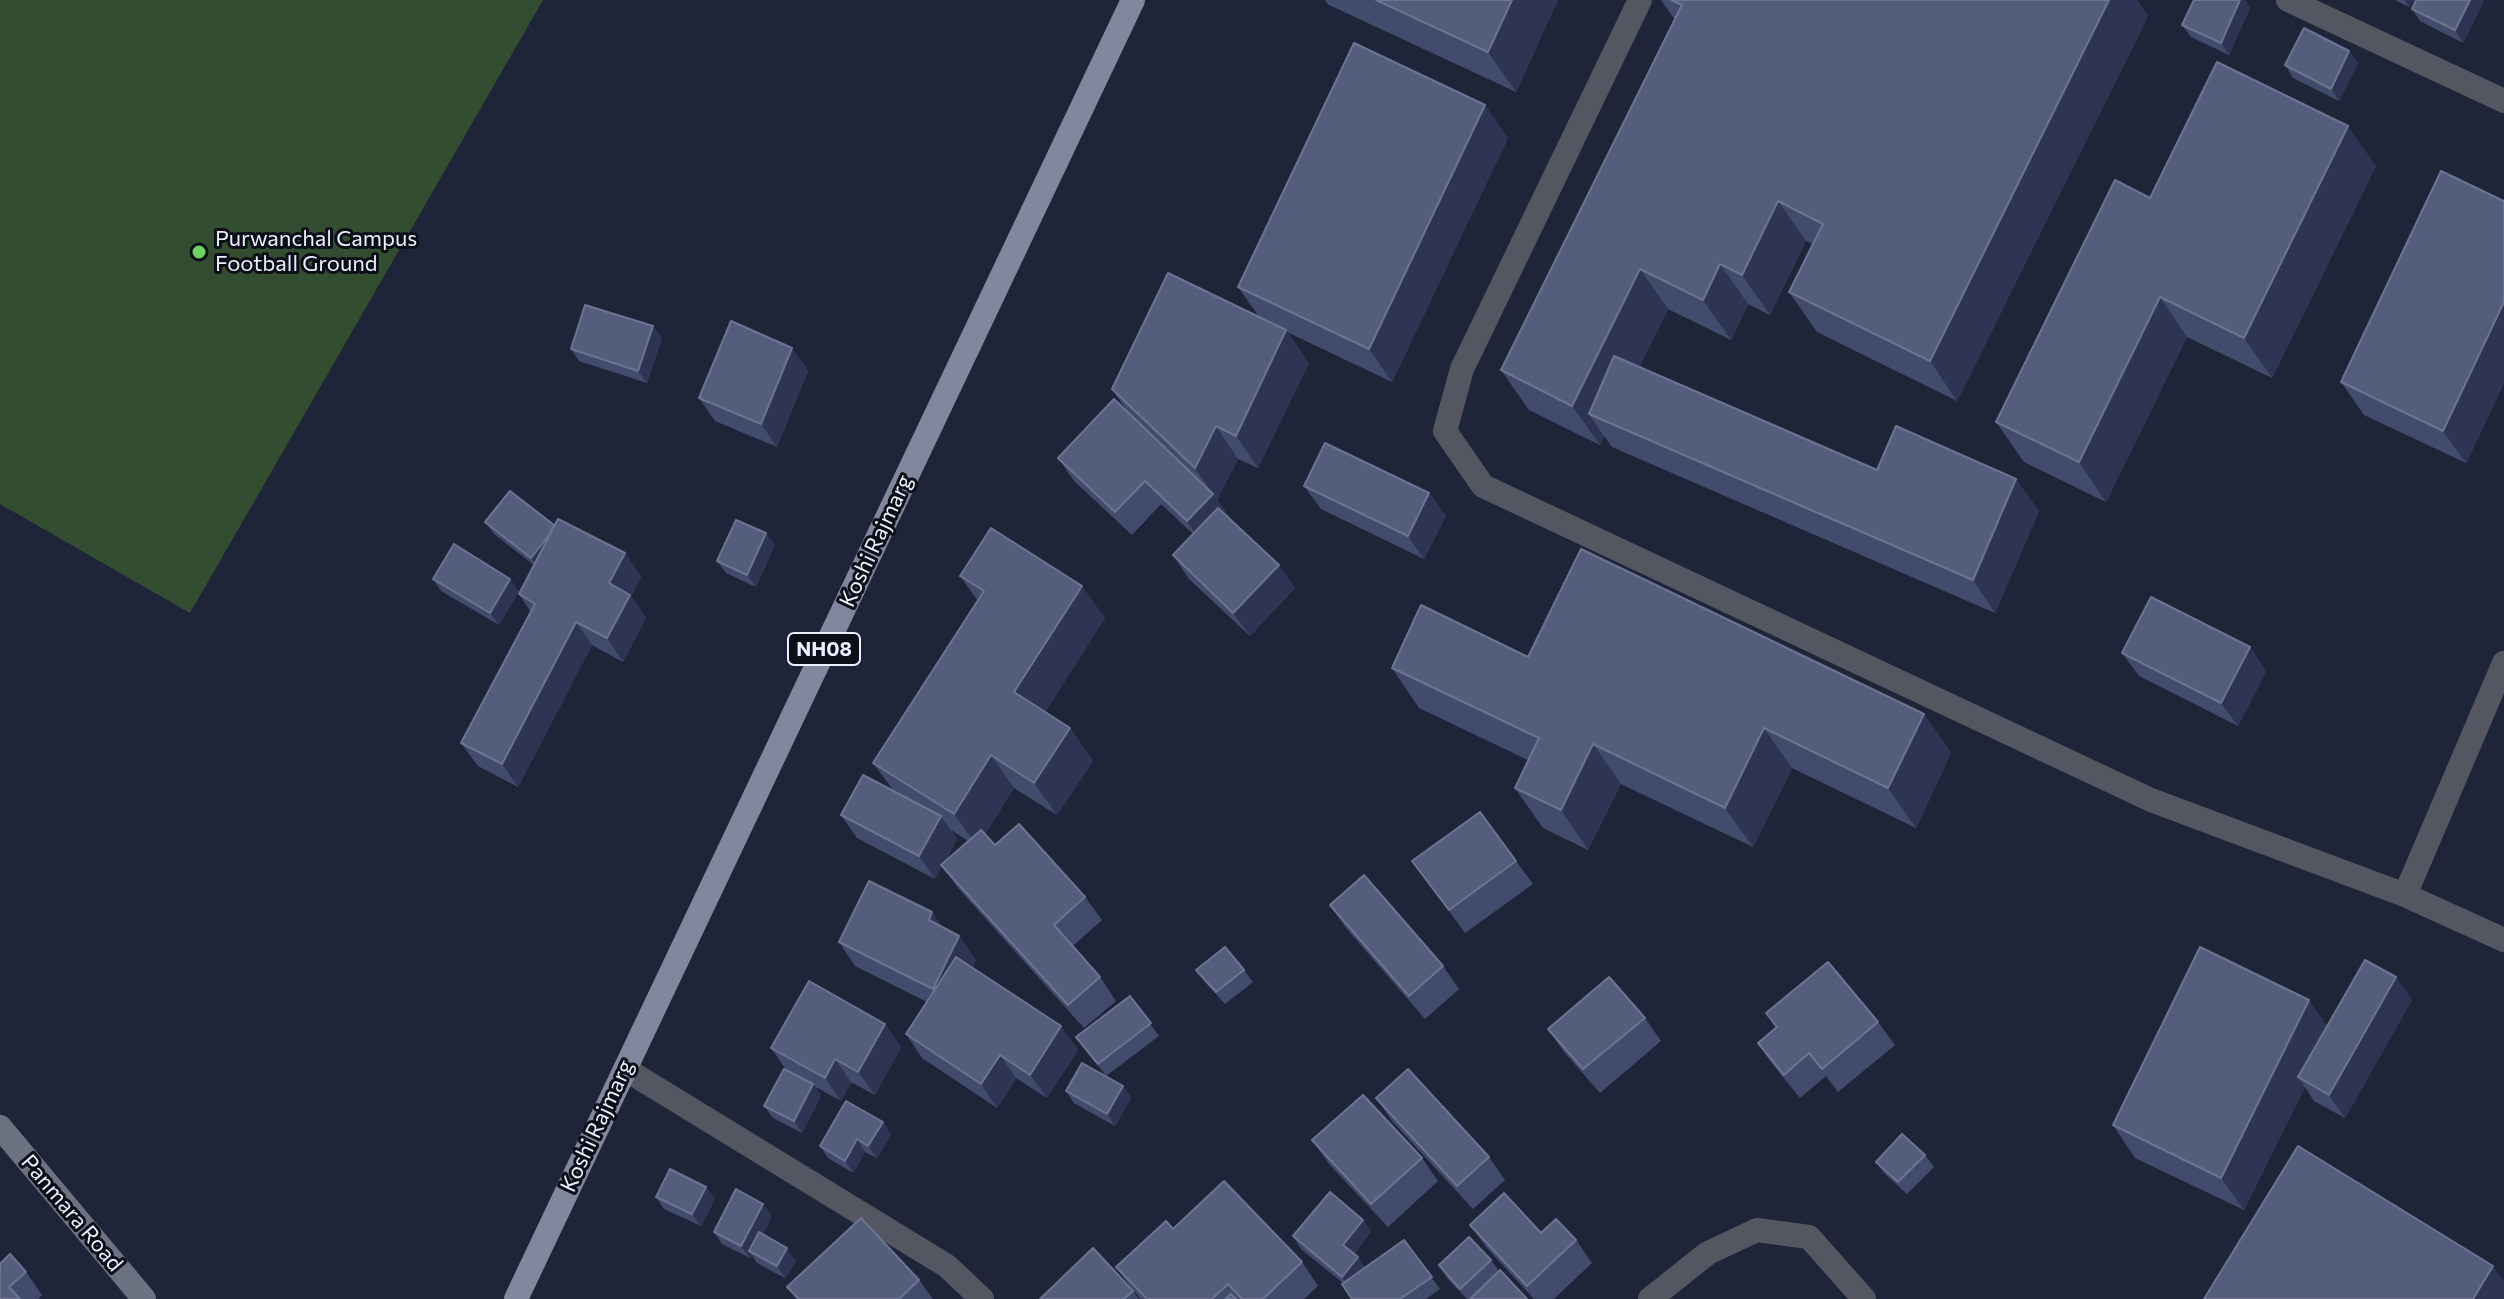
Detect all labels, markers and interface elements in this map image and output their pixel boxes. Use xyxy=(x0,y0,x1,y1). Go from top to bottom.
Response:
place label: Purwanchal Campus Football Ground xyxy=(215,226,417,278)
marker: Purwanchal Campus Football Ground xyxy=(190,243,208,261)
street label: Koshi Rajmarg xyxy=(834,471,918,611)
road number: NH08 xyxy=(788,633,860,665)
street label: Koshi Rajmarg xyxy=(555,1056,639,1196)
street label: Panmara Road xyxy=(16,1149,128,1277)

